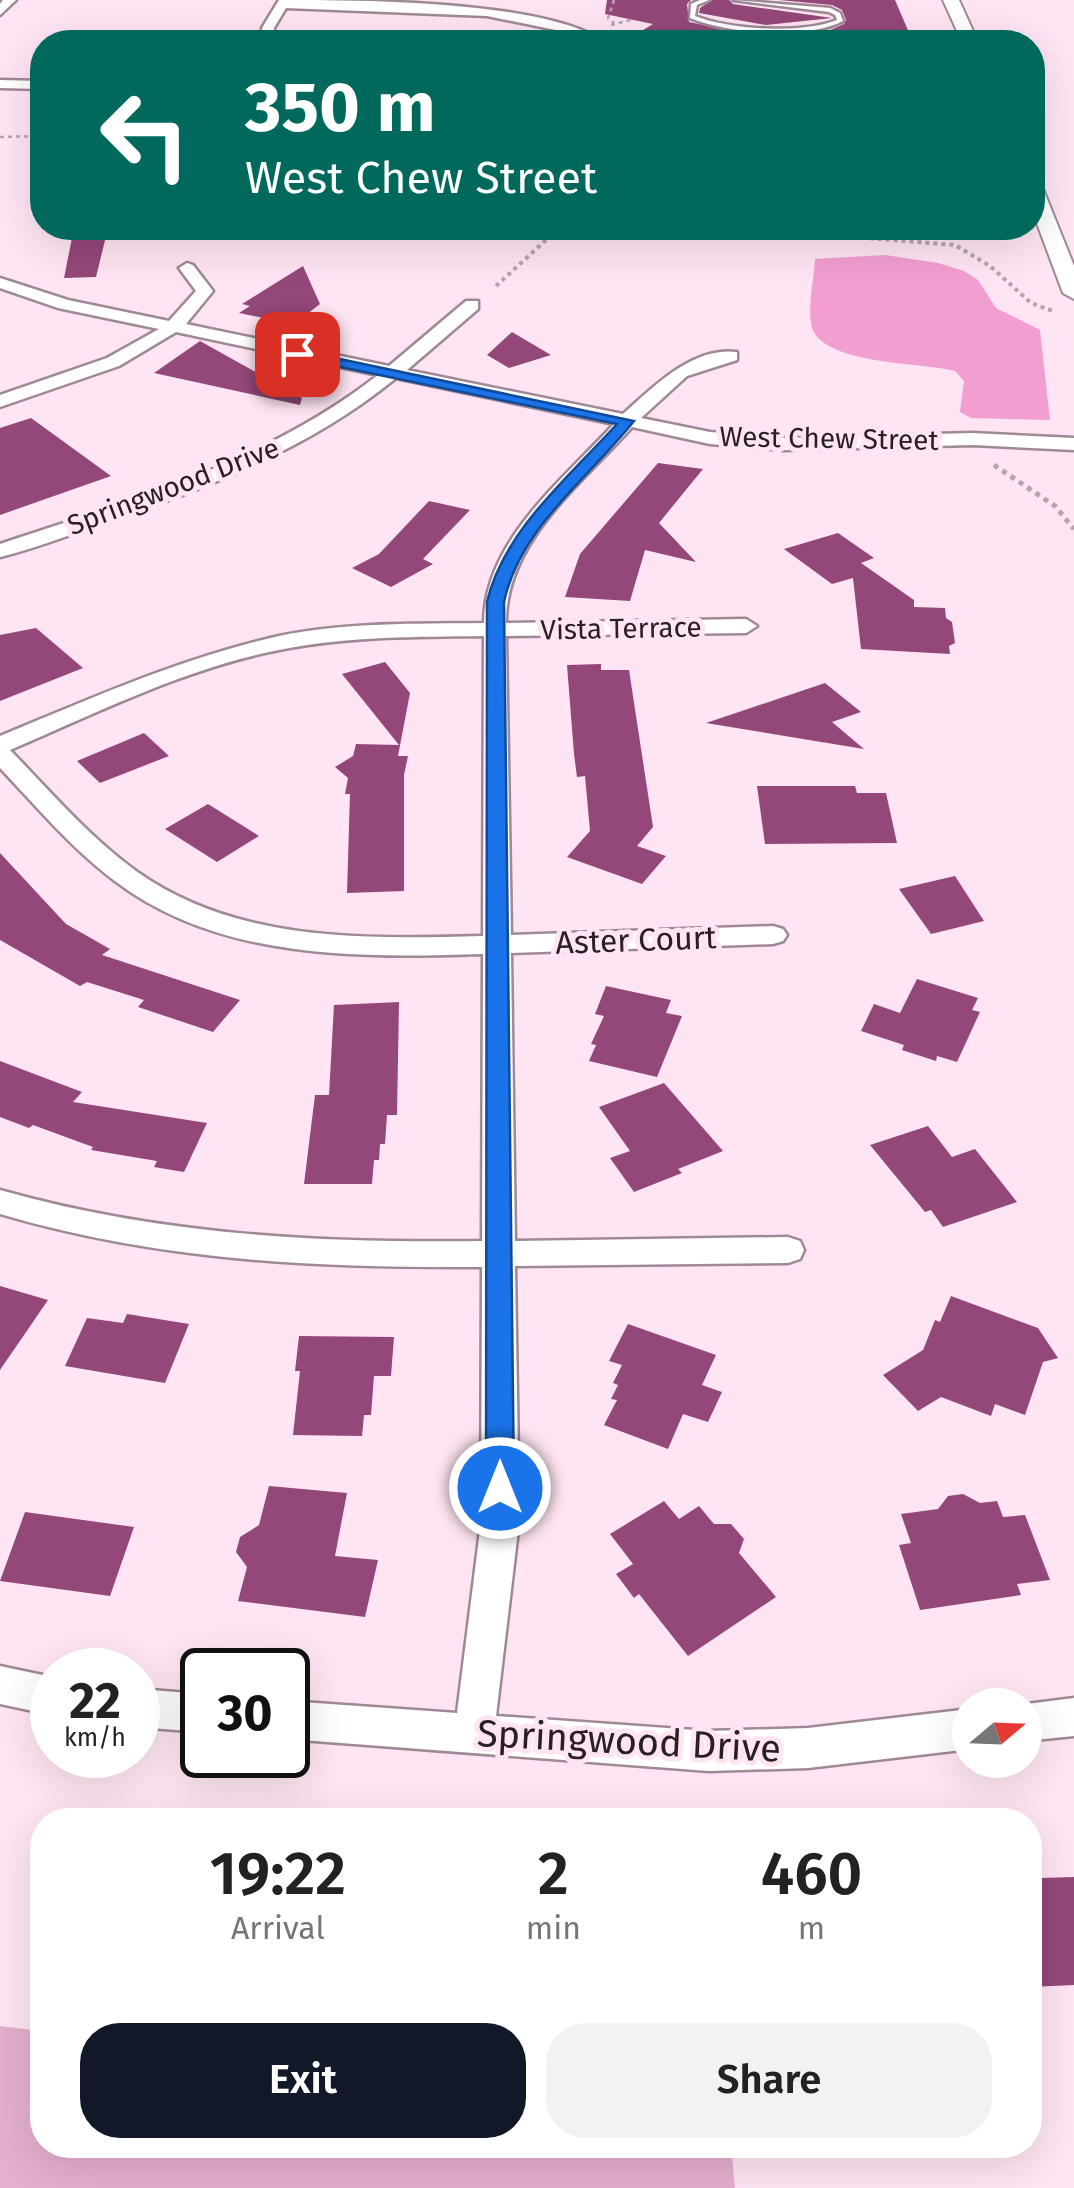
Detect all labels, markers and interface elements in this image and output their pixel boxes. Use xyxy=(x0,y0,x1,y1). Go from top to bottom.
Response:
text: 350 m xyxy=(245,66,436,150)
icon: left xyxy=(80,70,210,200)
text: West Chew Street xyxy=(245,151,597,205)
pin xyxy=(255,312,340,397)
icon: arrive xyxy=(270,327,325,382)
street label: West Chew Street xyxy=(719,420,940,457)
street label: Springwood Drive xyxy=(63,431,284,542)
street label: Vista Terrace xyxy=(540,611,702,646)
street label: Aster Court xyxy=(555,918,718,962)
position arrow xyxy=(448,1436,552,1540)
speed limit sign: 30 xyxy=(180,1648,310,1778)
text: 22 xyxy=(69,1671,121,1731)
north arrow xyxy=(952,1688,1042,1778)
map controls xyxy=(952,1688,1042,1778)
street label: Springwood Drive xyxy=(476,1710,782,1772)
text: km/h xyxy=(64,1723,126,1753)
text: 19:22 xyxy=(210,1838,346,1910)
text: 2 xyxy=(538,1838,569,1910)
text: 460 xyxy=(761,1838,862,1910)
text: Arrival xyxy=(231,1909,325,1947)
text: min xyxy=(526,1909,581,1947)
text: m xyxy=(798,1909,825,1947)
button: Exit xyxy=(80,2023,526,2138)
button: Share xyxy=(546,2023,992,2138)

